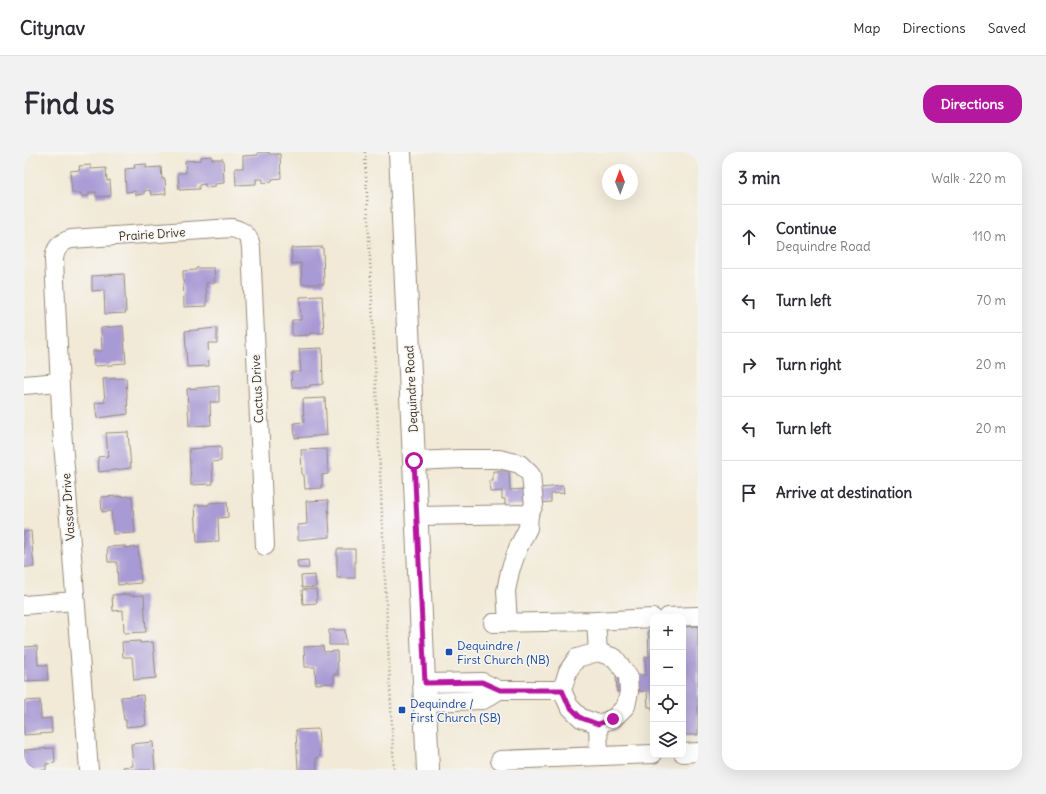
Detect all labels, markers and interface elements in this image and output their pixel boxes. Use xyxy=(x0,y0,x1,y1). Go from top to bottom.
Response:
text: Citynav xyxy=(20,16,85,40)
text: Map xyxy=(853,19,880,37)
text: Directions xyxy=(902,19,966,37)
text: Saved xyxy=(988,19,1026,37)
button: Directions xyxy=(923,85,1022,123)
text: Find us xyxy=(24,86,115,122)
north arrow xyxy=(602,164,638,200)
text: 3 min xyxy=(738,167,780,189)
text: Walk · 220 m xyxy=(931,170,1006,187)
text: Continue xyxy=(776,219,837,238)
street label: Prairie Drive xyxy=(118,224,186,244)
icon: ahead xyxy=(738,226,760,248)
text: 110 m xyxy=(973,228,1006,245)
text: Dequindre Road xyxy=(776,238,871,255)
icon: left xyxy=(738,290,760,312)
text: Turn left xyxy=(776,291,831,310)
text: 70 m xyxy=(977,292,1006,309)
street label: Dequindre Road xyxy=(401,345,421,433)
street label: Cactus Drive xyxy=(248,354,266,424)
icon: right xyxy=(738,354,760,376)
text: Turn right xyxy=(776,355,841,374)
text: 20 m xyxy=(976,356,1006,373)
icon: left xyxy=(738,418,760,440)
text: Turn left xyxy=(776,419,831,438)
text: 20 m xyxy=(976,420,1006,437)
route start xyxy=(405,452,423,470)
street label: Vassar Drive xyxy=(58,473,78,541)
icon: arrive xyxy=(738,482,760,504)
text: Arrive at destination xyxy=(776,483,912,502)
map controls xyxy=(650,614,686,758)
button: + xyxy=(650,614,686,650)
place label: Dequindre / First Church (NB) xyxy=(457,638,550,667)
marker: Dequindre / First Church (NB) xyxy=(444,647,454,657)
button: − xyxy=(650,650,686,686)
button: locate xyxy=(650,686,686,722)
place label: Dequindre / First Church (SB) xyxy=(410,696,501,725)
marker: Dequindre / First Church (SB) xyxy=(397,705,407,715)
route end xyxy=(604,710,622,728)
button: layers xyxy=(650,722,686,758)

